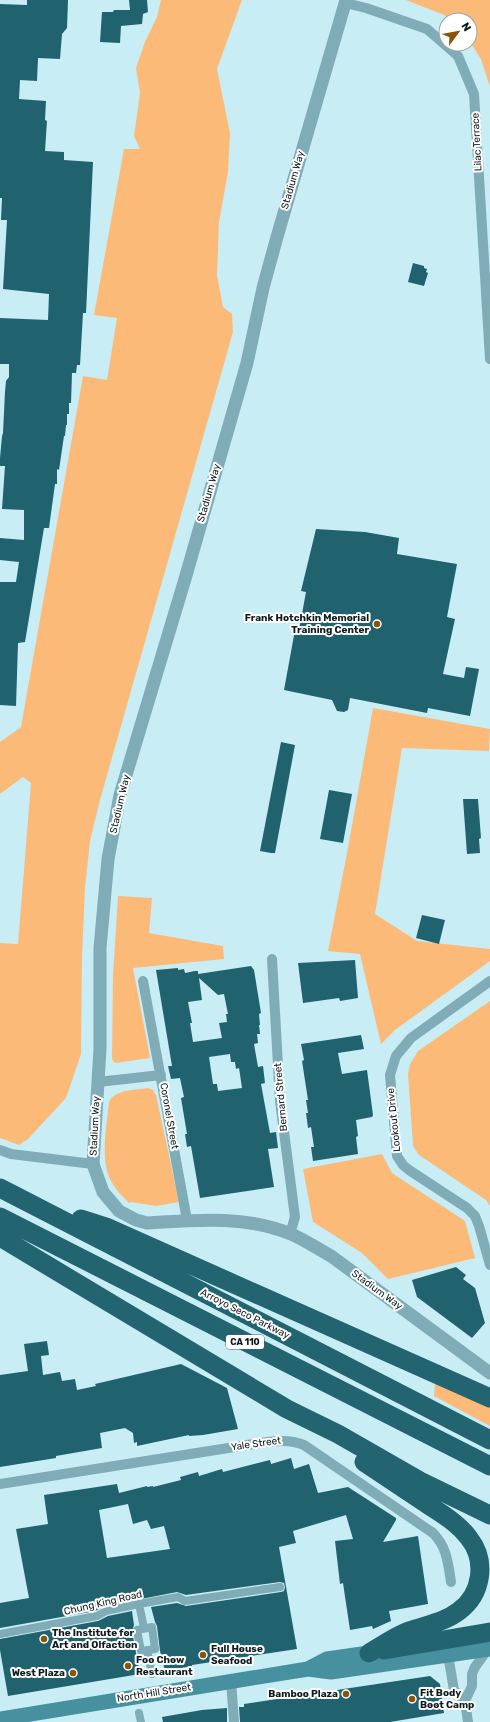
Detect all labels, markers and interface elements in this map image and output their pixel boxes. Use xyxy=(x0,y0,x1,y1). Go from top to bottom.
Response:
north arrow xyxy=(438,12,478,52)
text: N xyxy=(458,20,474,34)
street label: Lilac Terrace xyxy=(469,112,485,171)
street label: Stadium Way xyxy=(279,149,307,210)
street label: Stadium Way xyxy=(195,462,223,523)
place label: Frank Hotchkin Memorial Training Center xyxy=(245,612,369,636)
marker: Frank Hotchkin Memorial Training Center xyxy=(372,619,382,629)
street label: Stadium Way xyxy=(107,773,133,835)
street label: Bernard Street xyxy=(272,1062,290,1132)
street label: Coronel Street xyxy=(157,1082,181,1150)
street label: Lookout Drive xyxy=(385,1087,403,1153)
street label: Stadium Way xyxy=(87,1095,103,1156)
street label: Stadium Way xyxy=(349,1268,405,1313)
street label: Arroyo Seco Parkway xyxy=(198,1286,292,1342)
road number: CA 110 xyxy=(226,1335,264,1349)
street label: Yale Street xyxy=(230,1435,282,1453)
street label: Chung King Road xyxy=(63,1588,143,1618)
place label: The Institute for Art and Olfaction xyxy=(52,1627,137,1651)
marker: The Institute for Art and Olfaction xyxy=(39,1634,49,1644)
place label: Full House Seafood xyxy=(211,1643,263,1667)
marker: Full House Seafood xyxy=(198,1650,208,1660)
place label: Foo Chow Restaurant xyxy=(136,1654,193,1678)
marker: Foo Chow Restaurant xyxy=(123,1661,133,1671)
place label: West Plaza xyxy=(12,1667,65,1679)
marker: West Plaza xyxy=(68,1668,78,1678)
street label: North Hill Street xyxy=(116,1681,192,1705)
place label: Fit Body Boot Camp xyxy=(420,1687,474,1711)
place label: Bamboo Plaza xyxy=(268,1688,338,1700)
marker: Bamboo Plaza xyxy=(341,1689,351,1699)
marker: Fit Body Boot Camp xyxy=(407,1694,417,1704)

